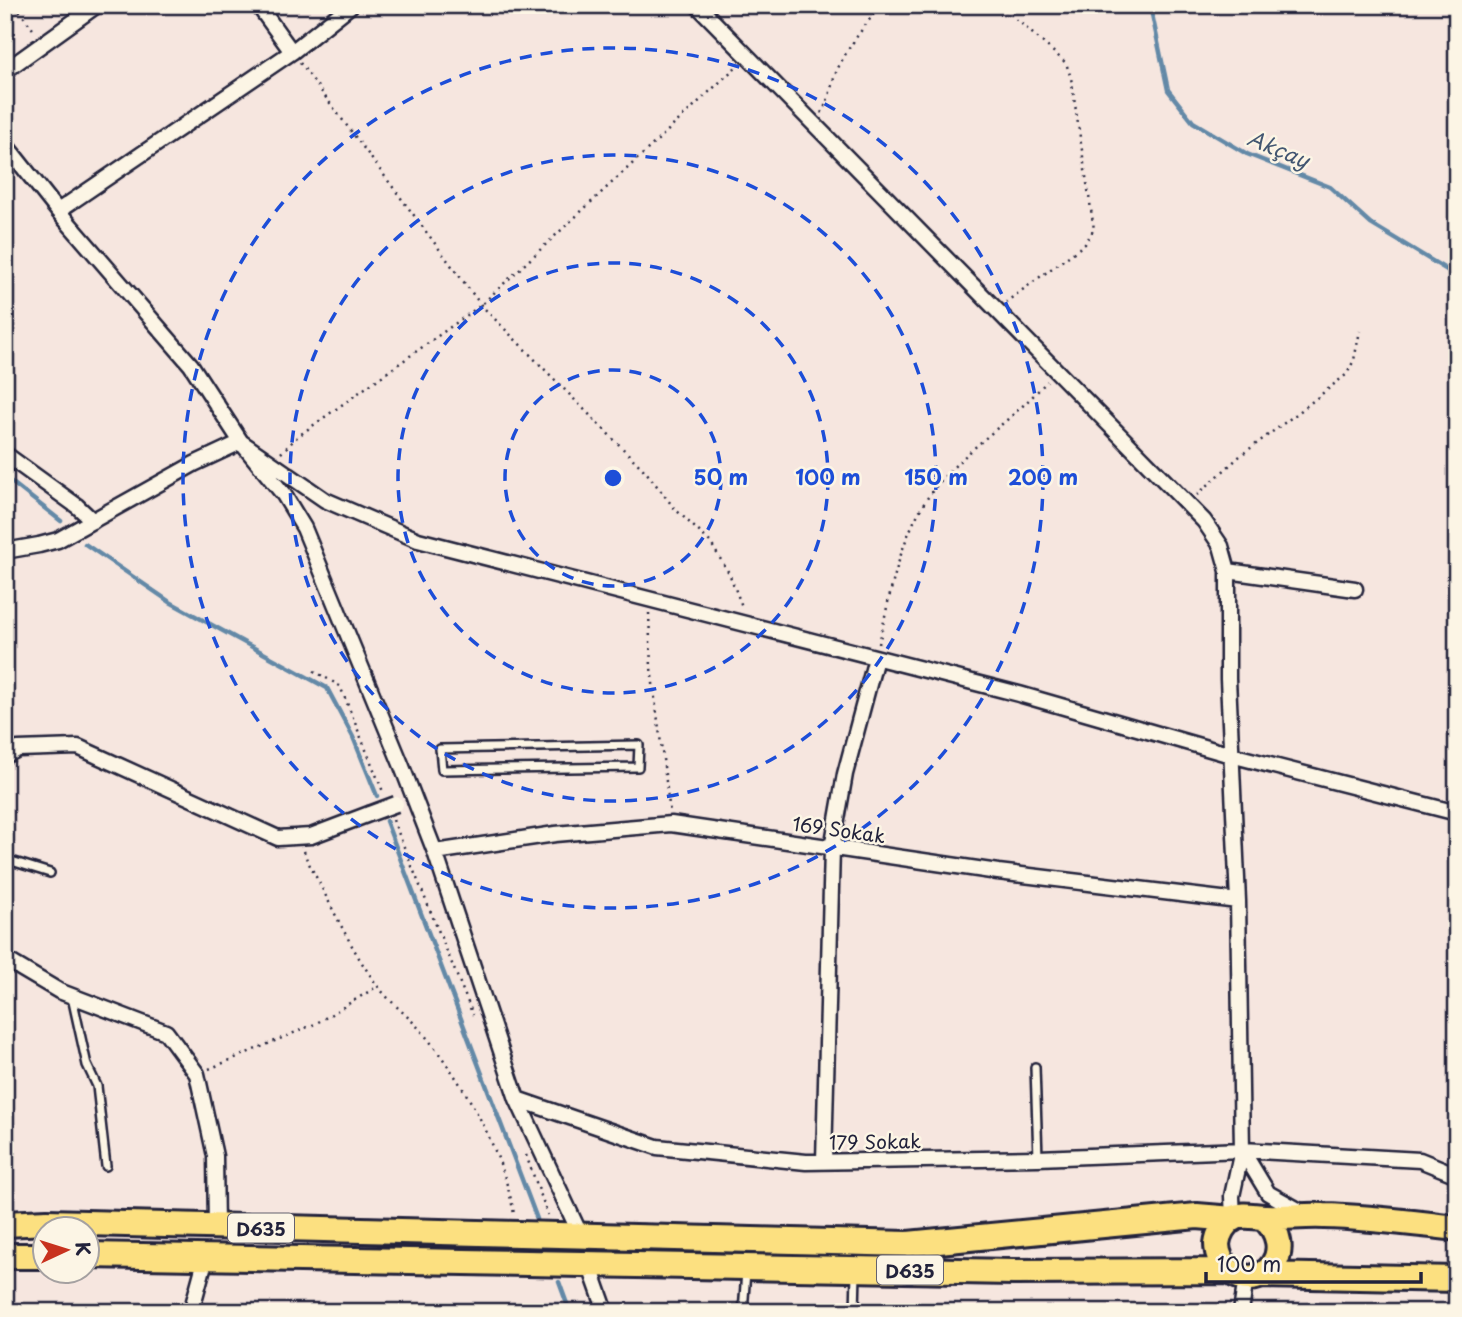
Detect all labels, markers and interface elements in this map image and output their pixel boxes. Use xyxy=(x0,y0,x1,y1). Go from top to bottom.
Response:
water label: Akçay xyxy=(1243,121,1317,176)
text: 50 m xyxy=(694,460,748,492)
text: 100 m xyxy=(795,460,861,492)
text: 150 m xyxy=(904,460,968,492)
text: 200 m xyxy=(1008,460,1078,492)
centre of rings xyxy=(601,466,625,490)
street label: 169 Sokak xyxy=(791,809,887,849)
street label: 179 Sokak xyxy=(829,1126,921,1156)
road number: D635 xyxy=(228,1213,294,1242)
north arrow xyxy=(32,1216,102,1286)
scale bar xyxy=(1206,1240,1422,1284)
text: K xyxy=(70,1241,98,1257)
text: 100 m xyxy=(1217,1247,1281,1279)
road number: D635 xyxy=(877,1255,943,1284)

